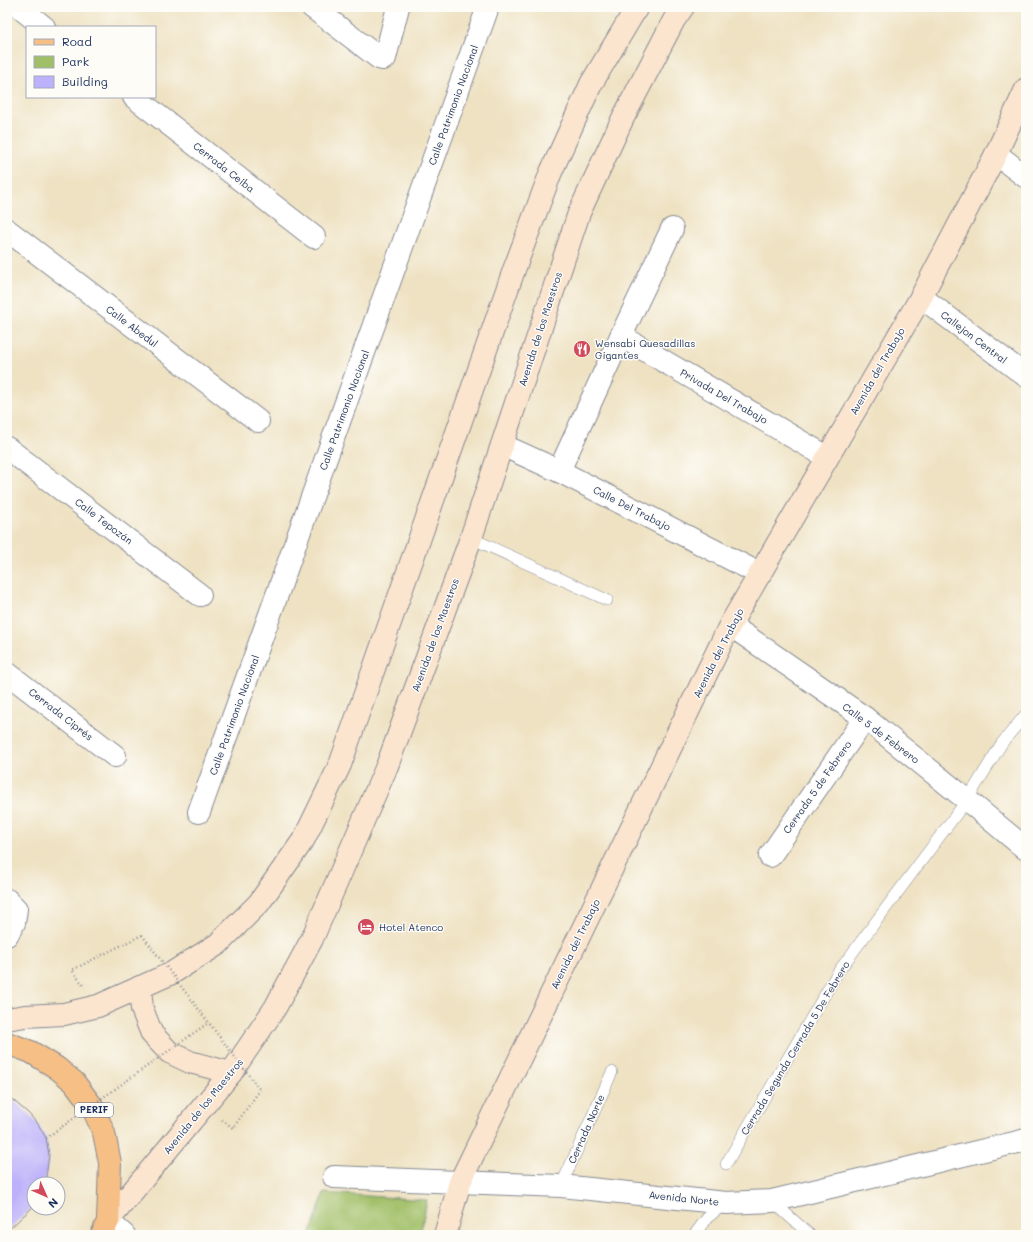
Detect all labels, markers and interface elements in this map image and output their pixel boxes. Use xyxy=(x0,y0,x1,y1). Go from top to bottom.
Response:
legend xyxy=(26,26,156,98)
text: Road xyxy=(62,33,92,49)
street label: Calle Patrimonio Nacional xyxy=(425,43,481,167)
text: Park xyxy=(62,53,89,69)
text: Building xyxy=(62,73,108,89)
street label: Cerrada Ceiba xyxy=(190,139,258,195)
street label: Avenida de los Maestros xyxy=(515,270,565,388)
street label: Calle Abedul xyxy=(103,302,161,350)
street label: Callejon Central xyxy=(938,307,1010,367)
street label: Avenida del Trabajo xyxy=(846,325,908,417)
place label: Wensabi Quesadillas Gigantes xyxy=(595,336,695,362)
restaurant icon: Wensabi Quesadillas Gigantes xyxy=(572,339,592,359)
street label: Calle Patrimonio Nacional xyxy=(316,348,372,472)
street label: Privada Del Trabajo xyxy=(678,365,770,427)
street label: Calle Del Trabajo xyxy=(591,482,673,534)
street label: Calle Tepozán xyxy=(72,495,136,547)
street label: Avenida de los Maestros xyxy=(408,576,462,694)
street label: Avenida del Trabajo xyxy=(689,606,747,700)
street label: Calle Patrimonio Nacional xyxy=(206,653,262,777)
street label: Cerrada Ciprés xyxy=(26,684,96,744)
street label: Calle 5 de Febrero xyxy=(840,699,922,767)
street label: Cerrada 5 de Febrero xyxy=(780,738,854,836)
street label: Avenida del Trabajo xyxy=(547,897,603,991)
hotel icon: Hotel Atenco xyxy=(356,917,376,937)
place label: Hotel Atenco xyxy=(379,920,443,934)
street label: Cerrada Segunda Cerrada 5 De Febrero xyxy=(737,958,853,1138)
street label: Avenida de los Maestros xyxy=(160,1055,246,1157)
street label: Cerrada Norte xyxy=(564,1092,608,1166)
road number: PERIF xyxy=(75,1103,113,1117)
north arrow xyxy=(26,1176,66,1216)
street label: Avenida Norte xyxy=(648,1187,720,1209)
text: N xyxy=(45,1195,62,1212)

